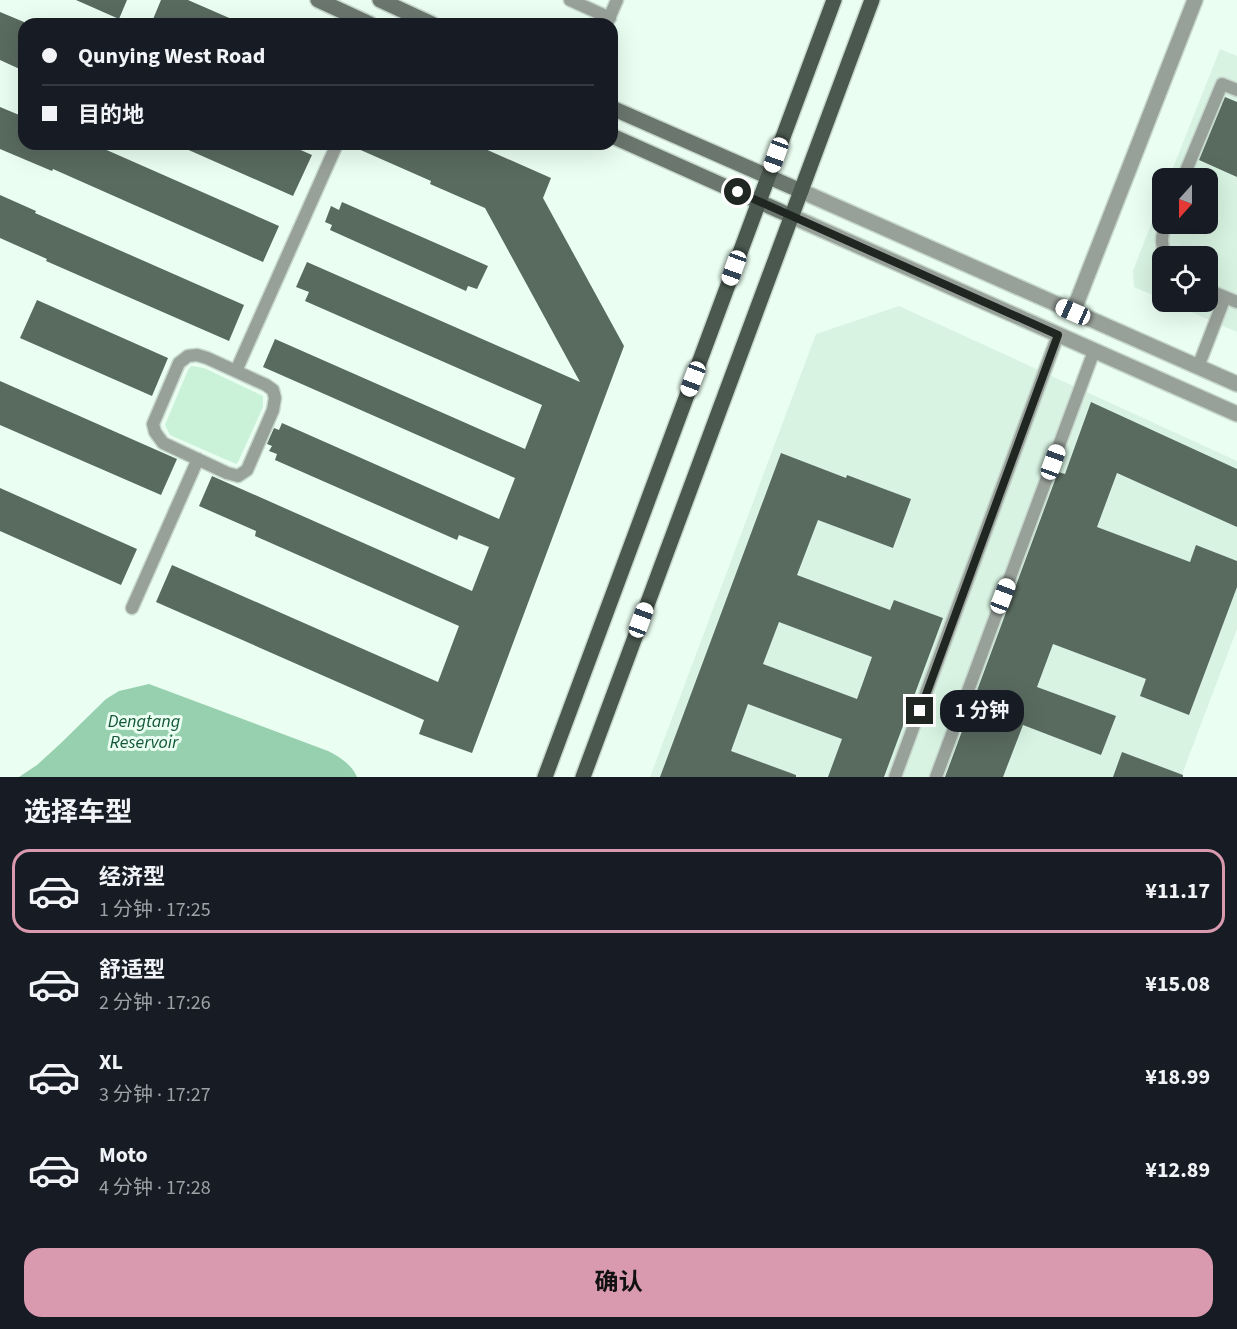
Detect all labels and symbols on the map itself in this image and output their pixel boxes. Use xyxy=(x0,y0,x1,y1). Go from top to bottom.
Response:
car xyxy=(761,135,791,175)
north arrow xyxy=(1152,168,1218,234)
route start xyxy=(724,178,751,205)
car xyxy=(719,248,749,288)
car xyxy=(1053,296,1093,328)
car xyxy=(678,359,708,399)
car xyxy=(1038,442,1068,482)
car xyxy=(988,576,1018,616)
car xyxy=(626,600,656,640)
callout: 1 分钟 xyxy=(941,690,1025,732)
route end xyxy=(906,697,933,724)
water label: Dengtang Reservoir xyxy=(108,709,180,755)

